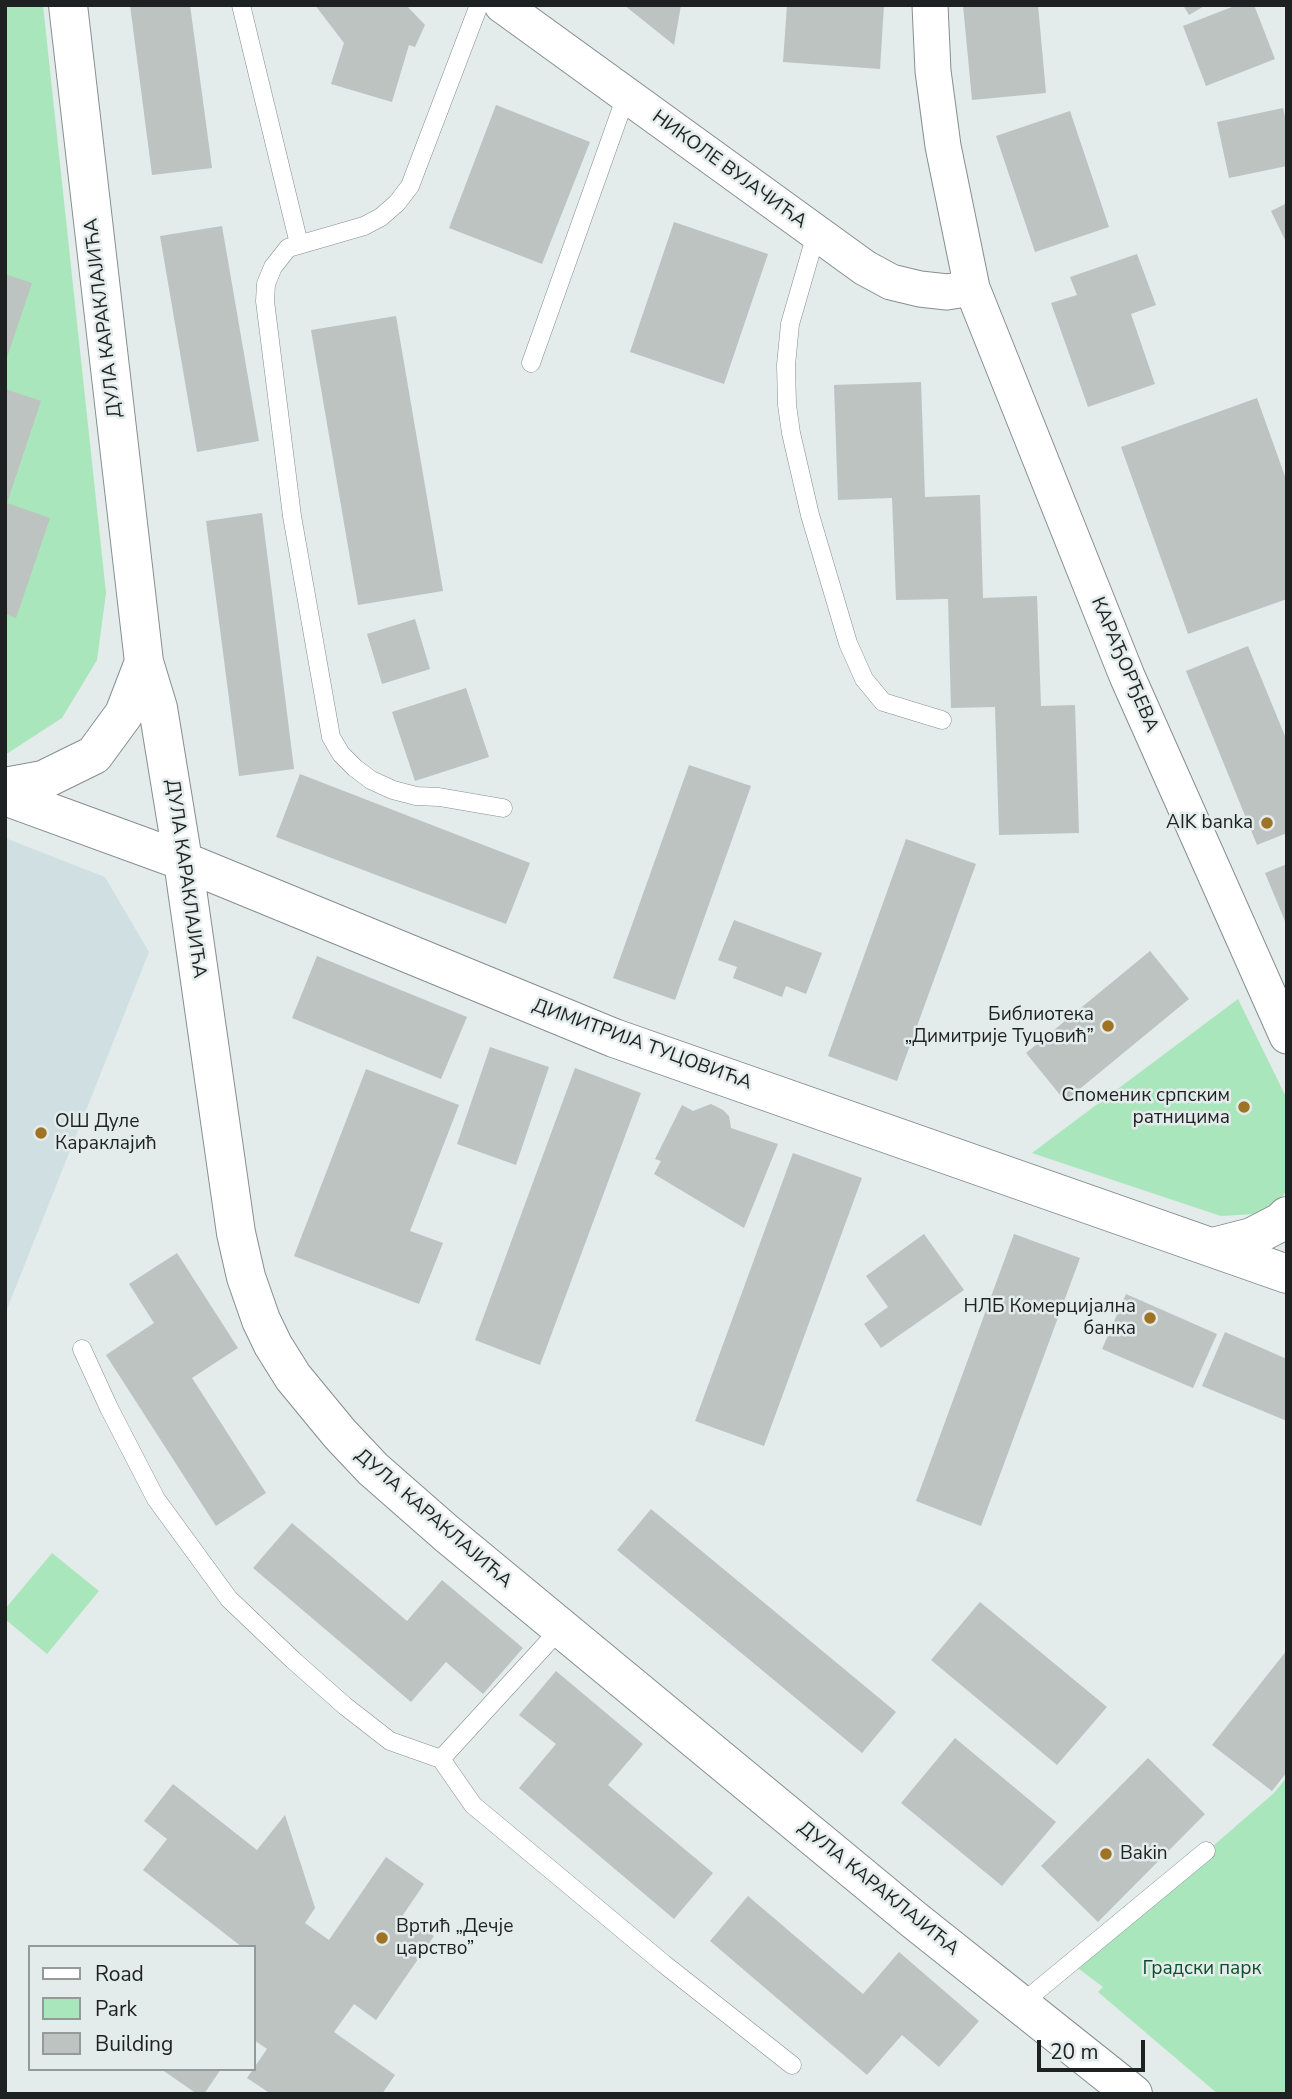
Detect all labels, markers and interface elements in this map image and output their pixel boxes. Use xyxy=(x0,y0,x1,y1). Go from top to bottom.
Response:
street label: НИКОЛЕ ВУЈАЧИЋА xyxy=(647,106,811,234)
street label: ДУЛА КАРАКЛАЈИЋА xyxy=(80,217,128,419)
street label: КАРАЂОРЂЕВА xyxy=(1085,594,1163,736)
street label: ДУЛА КАРАКЛАЈИЋА xyxy=(160,778,210,980)
place label: AIK banka xyxy=(1166,812,1253,834)
marker: AIK banka xyxy=(1259,815,1275,831)
street label: ДИМИТРИЈА ТУЦОВИЋА xyxy=(529,995,755,1095)
place label: Библиотека „Димитрије Туцовић” xyxy=(905,1004,1094,1048)
marker: Библиотека „Димитрије Туцовић” xyxy=(1100,1018,1116,1034)
place label: Споменик српским ратницима xyxy=(1061,1085,1230,1129)
marker: Споменик српским ратницима xyxy=(1236,1099,1252,1115)
place label: ОШ Дуле Караклајић xyxy=(55,1111,157,1155)
marker: ОШ Дуле Караклајић xyxy=(33,1125,49,1141)
place label: НЛБ Комерцијална банка xyxy=(963,1296,1136,1340)
marker: НЛБ Комерцијална банка xyxy=(1142,1310,1158,1326)
street label: ДУЛА КАРАКЛАЈИЋА xyxy=(350,1445,516,1593)
street label: ДУЛА КАРАКЛАЈИЋА xyxy=(793,1817,963,1961)
place label: Bakin xyxy=(1120,1843,1168,1865)
marker: Bakin xyxy=(1098,1846,1114,1862)
place label: Вртић „Дечје царство” xyxy=(396,1916,514,1960)
marker: Вртић „Дечје царство” xyxy=(374,1930,390,1946)
legend xyxy=(28,1945,256,2071)
park label: Градски парк xyxy=(1142,1958,1262,1980)
text: Road xyxy=(95,1960,144,1988)
text: Park xyxy=(95,1995,137,2023)
scale bar xyxy=(1040,2025,1148,2070)
text: Building xyxy=(95,2030,173,2058)
text: 20 m xyxy=(1050,2038,1099,2066)

